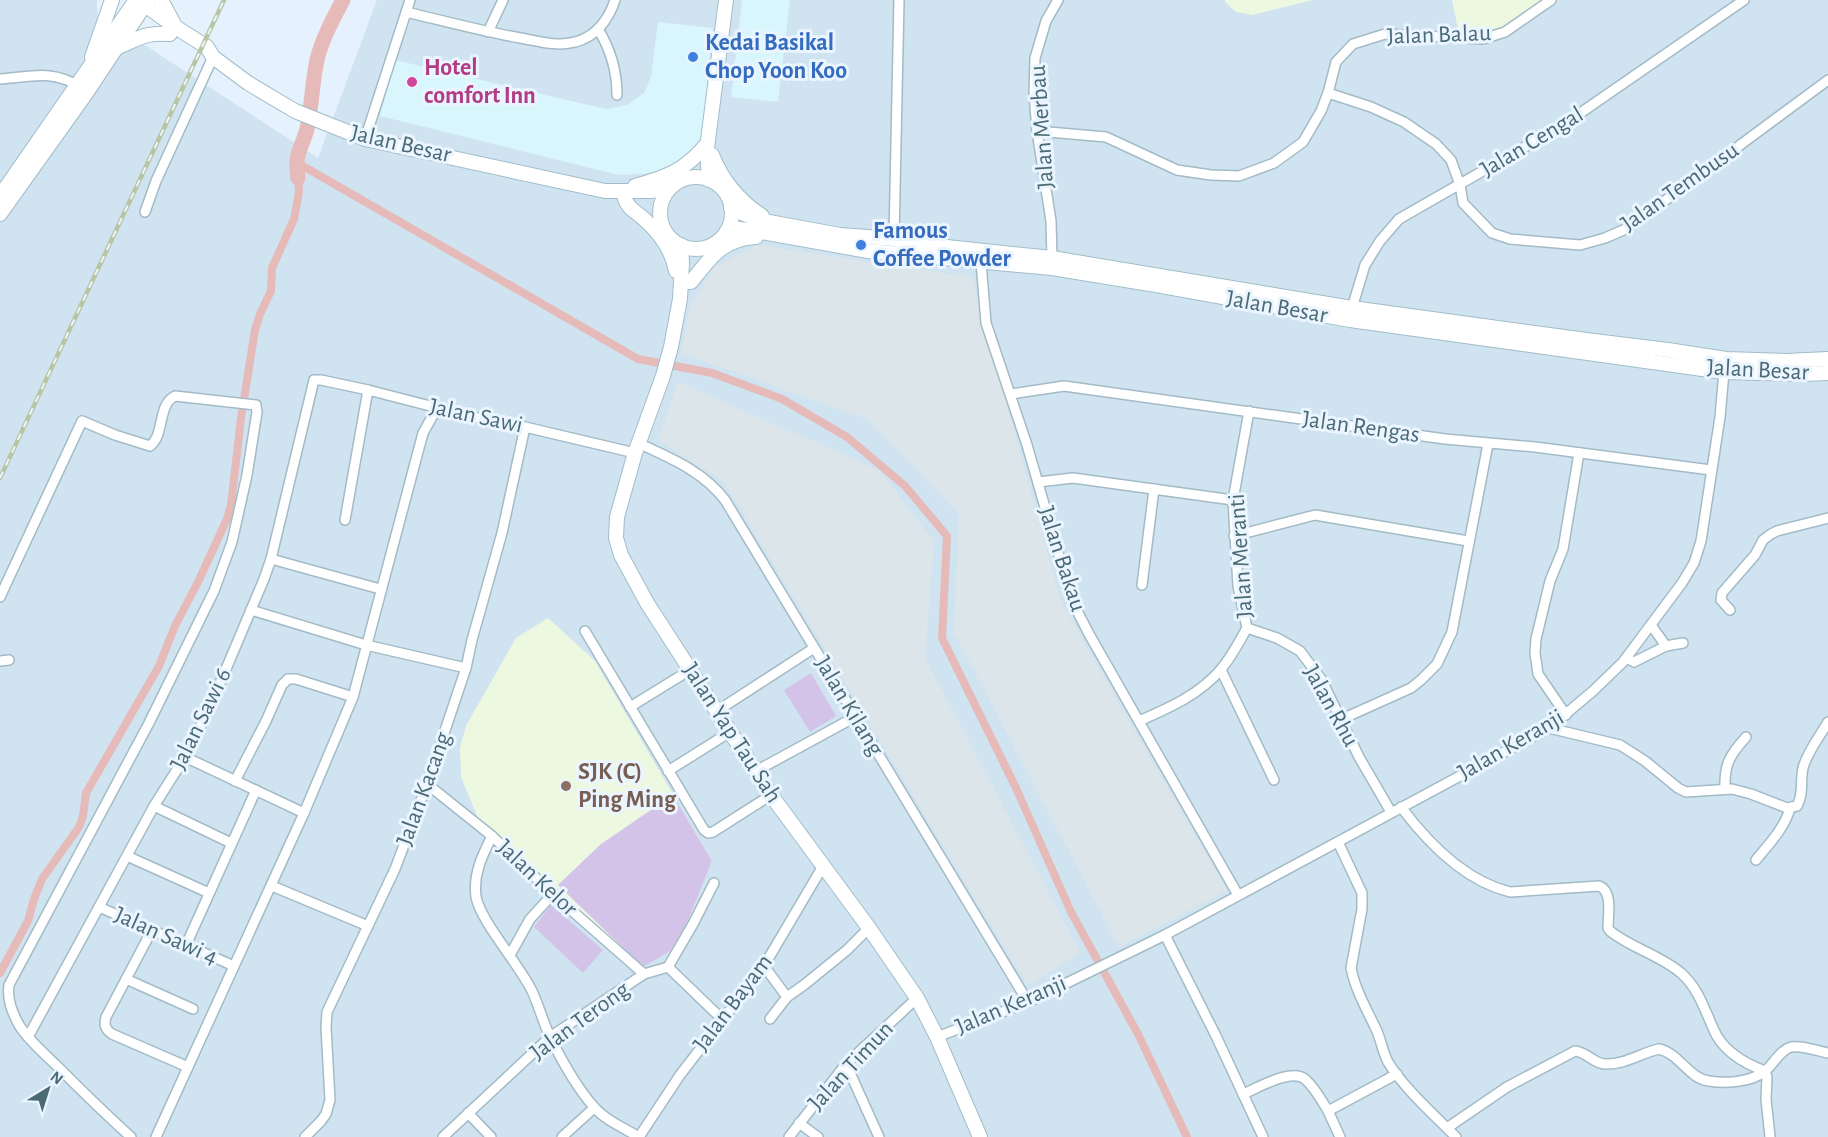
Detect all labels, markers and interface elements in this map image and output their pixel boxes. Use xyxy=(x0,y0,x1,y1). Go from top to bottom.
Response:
street label: Jalan Balau xyxy=(1386,21,1492,49)
place label: Kedai Basikal Chop Yoon Koo xyxy=(705,31,847,83)
marker: Kedai Basikal Chop Yoon Koo xyxy=(686,50,700,64)
place label: Hotel comfort Inn xyxy=(424,56,536,108)
street label: Jalan Merbau xyxy=(1026,64,1058,190)
marker: Hotel comfort Inn xyxy=(405,75,419,89)
street label: Jalan Cengal xyxy=(1477,102,1587,182)
street label: Jalan Besar xyxy=(348,121,454,167)
street label: Jalan Tembusu xyxy=(1617,138,1743,236)
place label: Famous Coffee Powder xyxy=(873,219,1012,271)
marker: Famous Coffee Powder xyxy=(854,238,868,252)
street label: Jalan Besar xyxy=(1225,286,1330,328)
street label: Jalan Besar xyxy=(1706,355,1810,385)
street label: Jalan Sawi xyxy=(427,394,525,438)
street label: Jalan Rengas xyxy=(1301,407,1421,447)
street label: Jalan Meranti xyxy=(1225,493,1257,619)
street label: Jalan Bakau xyxy=(1034,503,1090,615)
street label: Jalan Kilang xyxy=(810,652,888,760)
street label: Jalan Yap Tau Sah xyxy=(678,659,786,807)
street label: Jalan Rhu xyxy=(1299,661,1363,751)
street label: Jalan Sawi 6 xyxy=(166,664,236,774)
street label: Jalan Keranji xyxy=(1454,705,1568,785)
street label: Jalan Kacang xyxy=(392,729,456,849)
place label: SJK (C) Ping Ming xyxy=(578,760,677,812)
marker: SJK (C) Ping Ming xyxy=(559,779,573,793)
street label: Jalan Kelor xyxy=(492,835,582,921)
street label: Jalan Sawi 4 xyxy=(111,903,221,969)
street label: Jalan Bayam xyxy=(689,950,777,1056)
street label: Jalan Keranji xyxy=(952,971,1070,1039)
street label: Jalan Terong xyxy=(526,977,634,1065)
street label: Jalan Timun xyxy=(804,1017,898,1115)
north arrow xyxy=(18,1059,78,1119)
text: N xyxy=(47,1068,66,1088)

